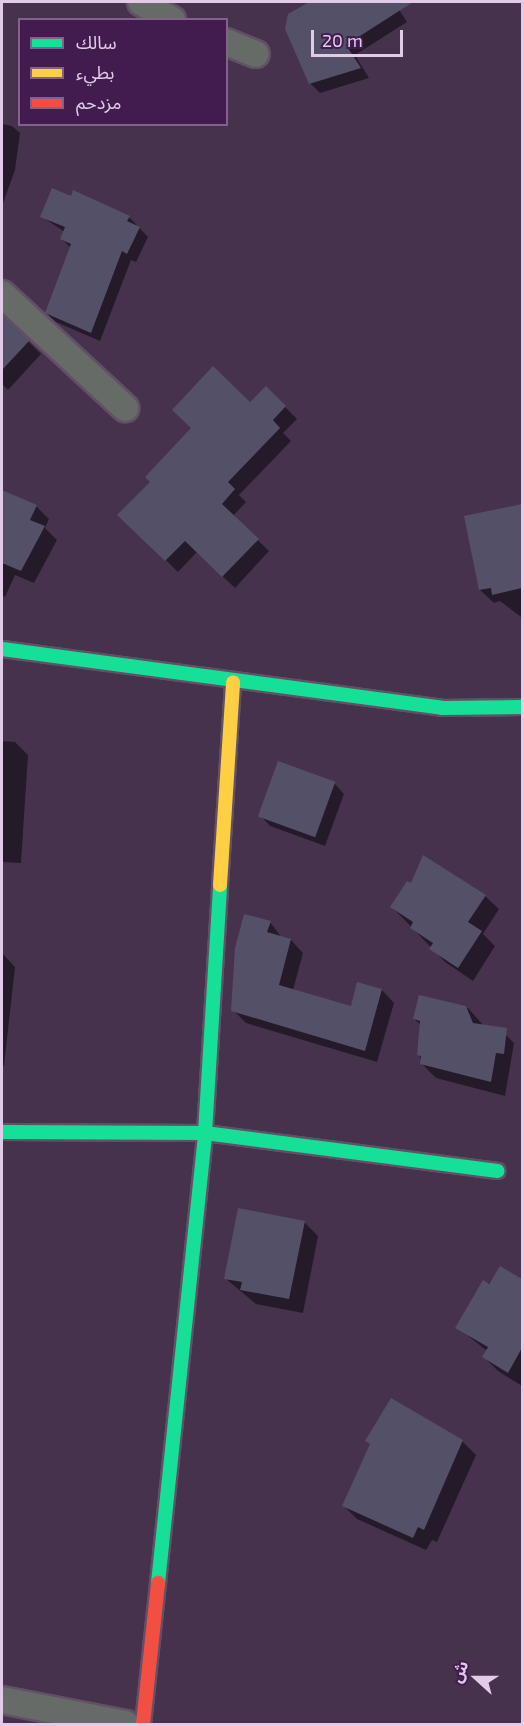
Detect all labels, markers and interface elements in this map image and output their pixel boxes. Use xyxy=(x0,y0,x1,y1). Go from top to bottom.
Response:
legend xyxy=(18,18,228,126)
scale bar xyxy=(314,18,406,56)
text: 20 m xyxy=(322,29,363,51)
text: سالك xyxy=(76,31,117,53)
text: بطيء xyxy=(76,61,114,83)
text: مزدحم xyxy=(76,91,121,113)
north arrow xyxy=(446,1648,506,1708)
text: ش xyxy=(446,1658,472,1685)

